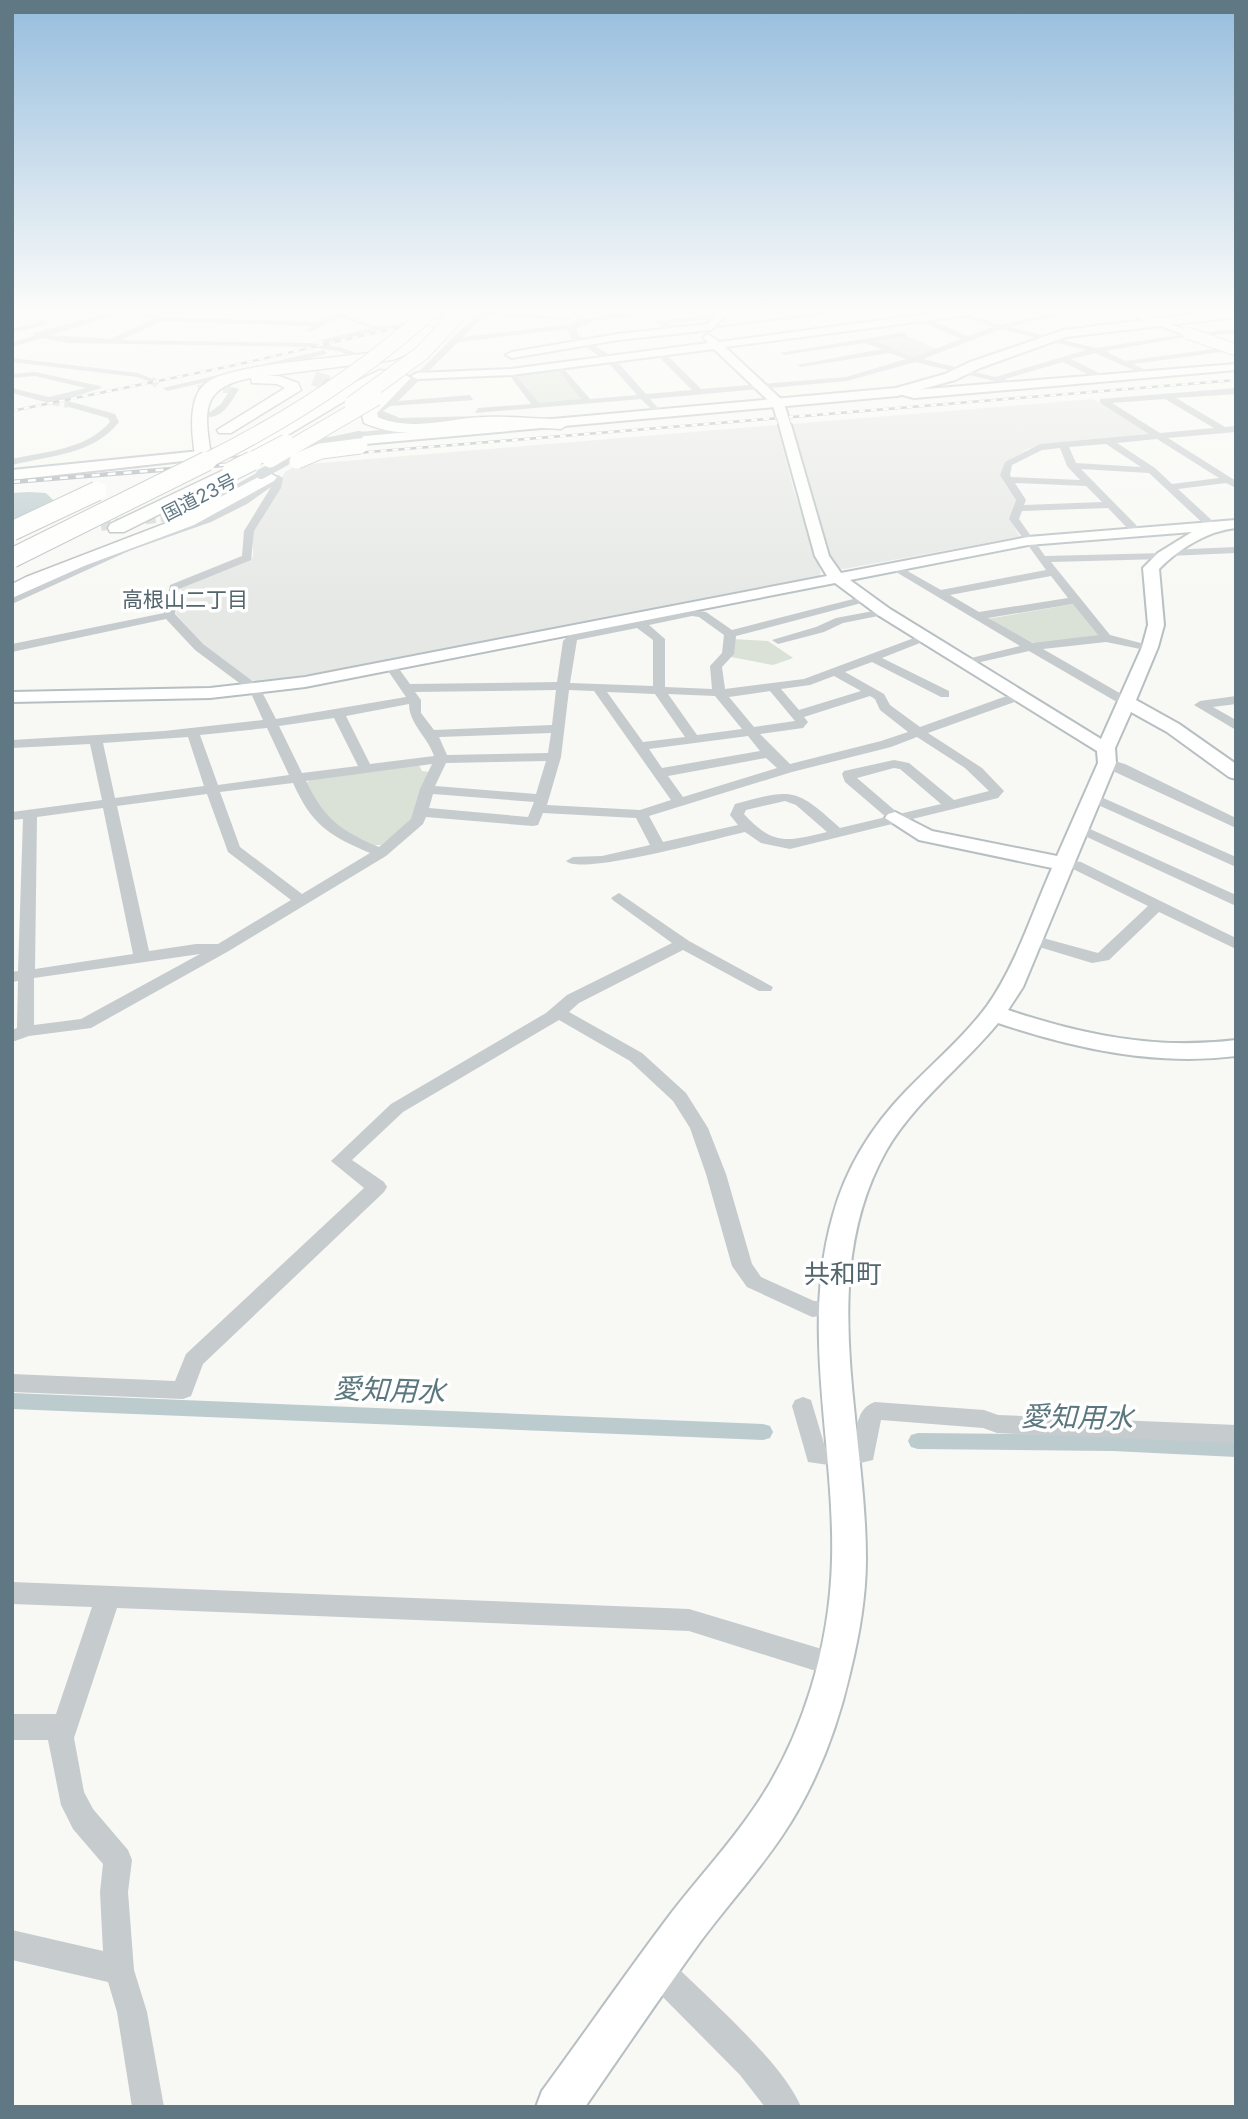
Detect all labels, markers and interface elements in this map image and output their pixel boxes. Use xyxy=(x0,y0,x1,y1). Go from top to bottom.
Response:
street label: 国道23号 xyxy=(158,469,240,526)
district label: 高根山二丁目 xyxy=(122,587,248,612)
district label: 共和町 xyxy=(804,1258,882,1289)
water label: 愛知用水 xyxy=(332,1371,449,1409)
water label: 愛知用水 xyxy=(1021,1399,1136,1435)

